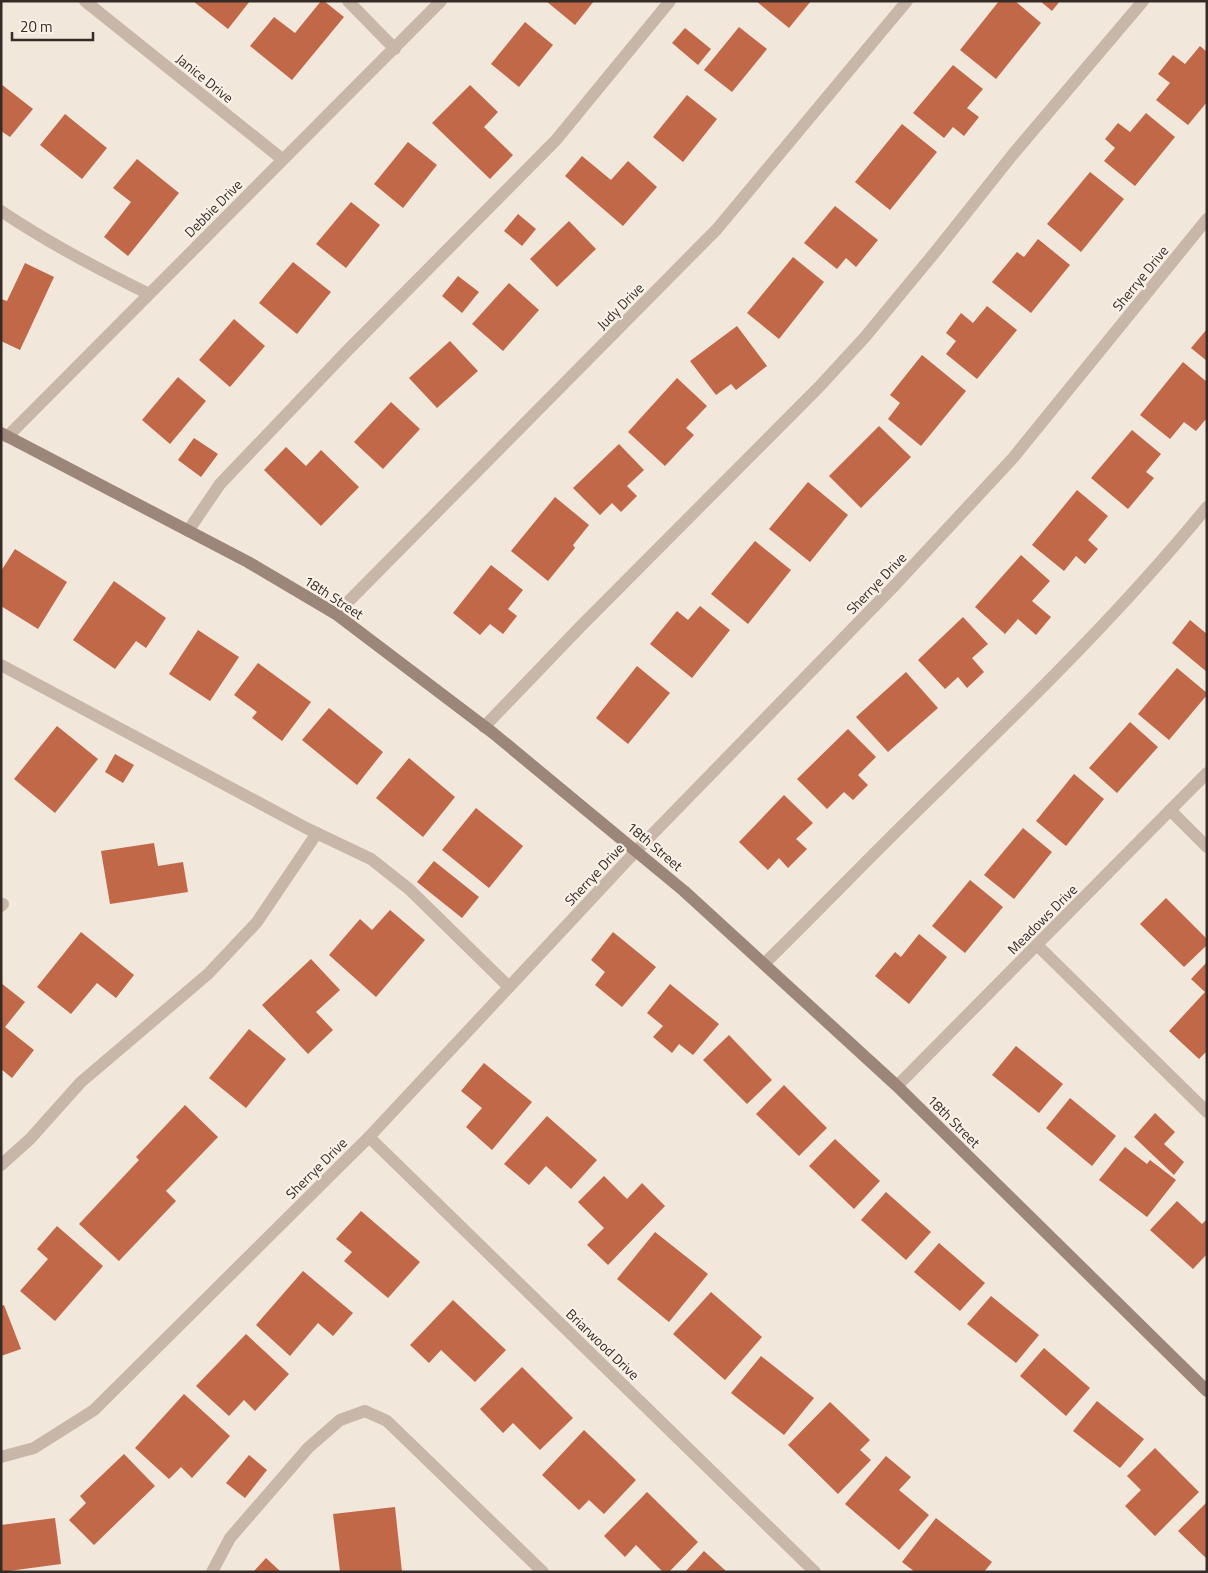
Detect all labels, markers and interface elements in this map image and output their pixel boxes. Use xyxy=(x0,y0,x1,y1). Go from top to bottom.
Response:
scale bar xyxy=(12,10,94,42)
text: 20 m xyxy=(20,15,53,38)
street label: Janice Drive xyxy=(172,48,238,108)
street label: Debbie Drive xyxy=(179,174,247,242)
street label: Sherrye Drive xyxy=(1107,241,1173,315)
street label: Judy Drive xyxy=(592,278,648,334)
street label: Sherrye Drive xyxy=(841,547,911,619)
street label: 18th Street xyxy=(300,570,368,624)
street label: 18th Street xyxy=(622,816,688,876)
street label: Sherrye Drive xyxy=(559,838,629,910)
street label: Meadows Drive xyxy=(1002,879,1082,959)
street label: 18th Street xyxy=(923,1090,985,1152)
street label: Sherrye Drive xyxy=(281,1133,351,1203)
street label: Briarwood Drive xyxy=(562,1303,644,1385)

